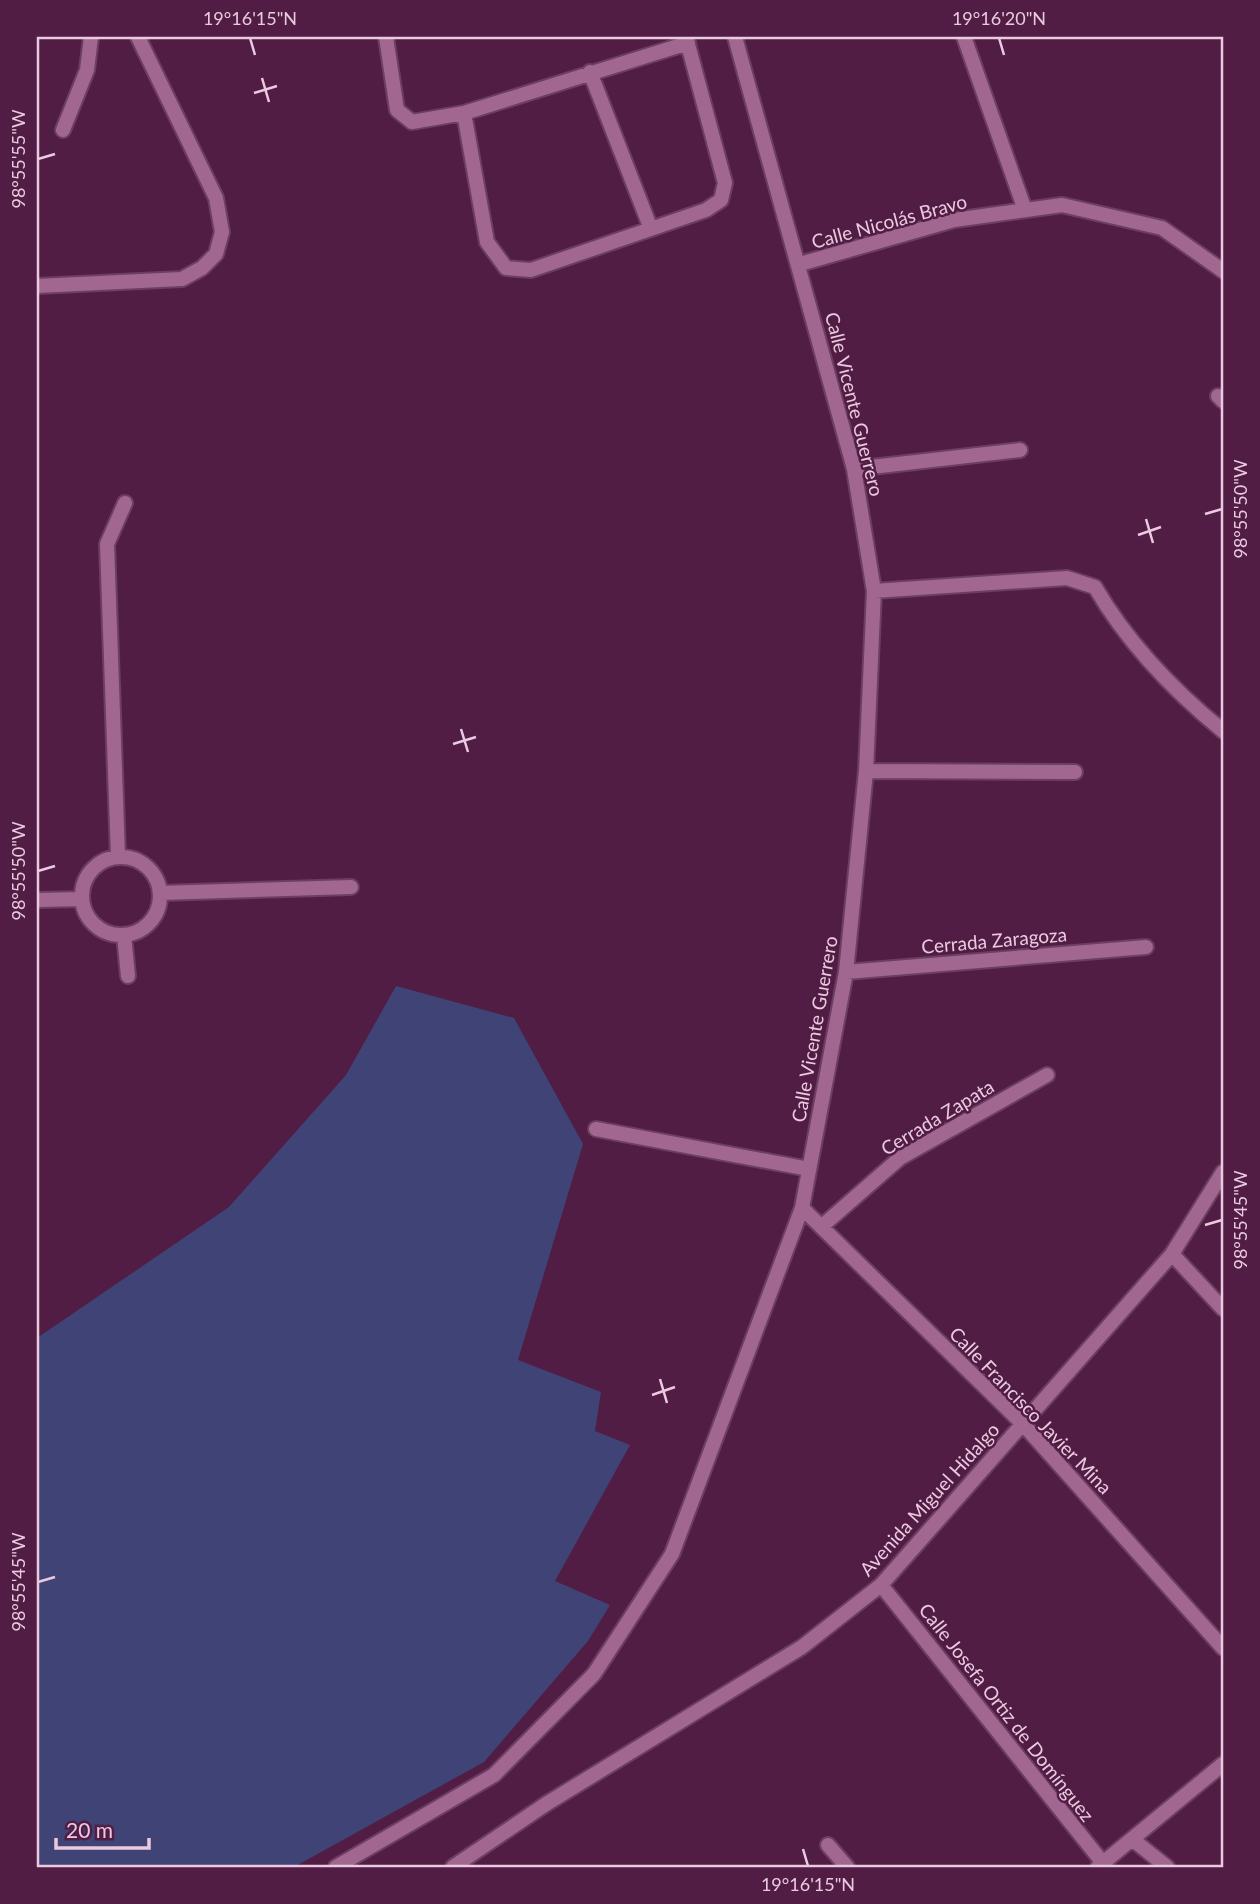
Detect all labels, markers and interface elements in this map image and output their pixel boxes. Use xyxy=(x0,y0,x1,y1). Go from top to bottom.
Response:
text: 19°16'15"N xyxy=(203,7,297,29)
text: 19°16'20"N xyxy=(952,7,1046,29)
text: 98°55'55"W xyxy=(7,109,29,209)
street label: Calle Nicolás Bravo xyxy=(809,189,969,253)
street label: Calle Vicente Guerrero xyxy=(821,310,889,498)
text: 98°55'50"W xyxy=(1229,459,1251,559)
text: 98°55'50"W xyxy=(7,821,29,921)
street label: Cerrada Zaragoza xyxy=(920,922,1068,958)
street label: Calle Vicente Guerrero xyxy=(786,934,842,1124)
street label: Cerrada Zapata xyxy=(876,1074,998,1160)
text: 98°55'45"W xyxy=(1229,1170,1251,1270)
street label: Calle Francisco Javier Mina xyxy=(945,1322,1117,1498)
street label: Avenida Miguel Hidalgo xyxy=(854,1418,1004,1580)
text: 98°55'45"W xyxy=(7,1532,29,1632)
street label: Calle Josefa Ortiz de Domínguez xyxy=(915,1598,1099,1826)
scale bar xyxy=(56,1806,149,1850)
text: 20 m xyxy=(66,1817,113,1842)
text: 19°16'15"N xyxy=(761,1873,855,1895)

